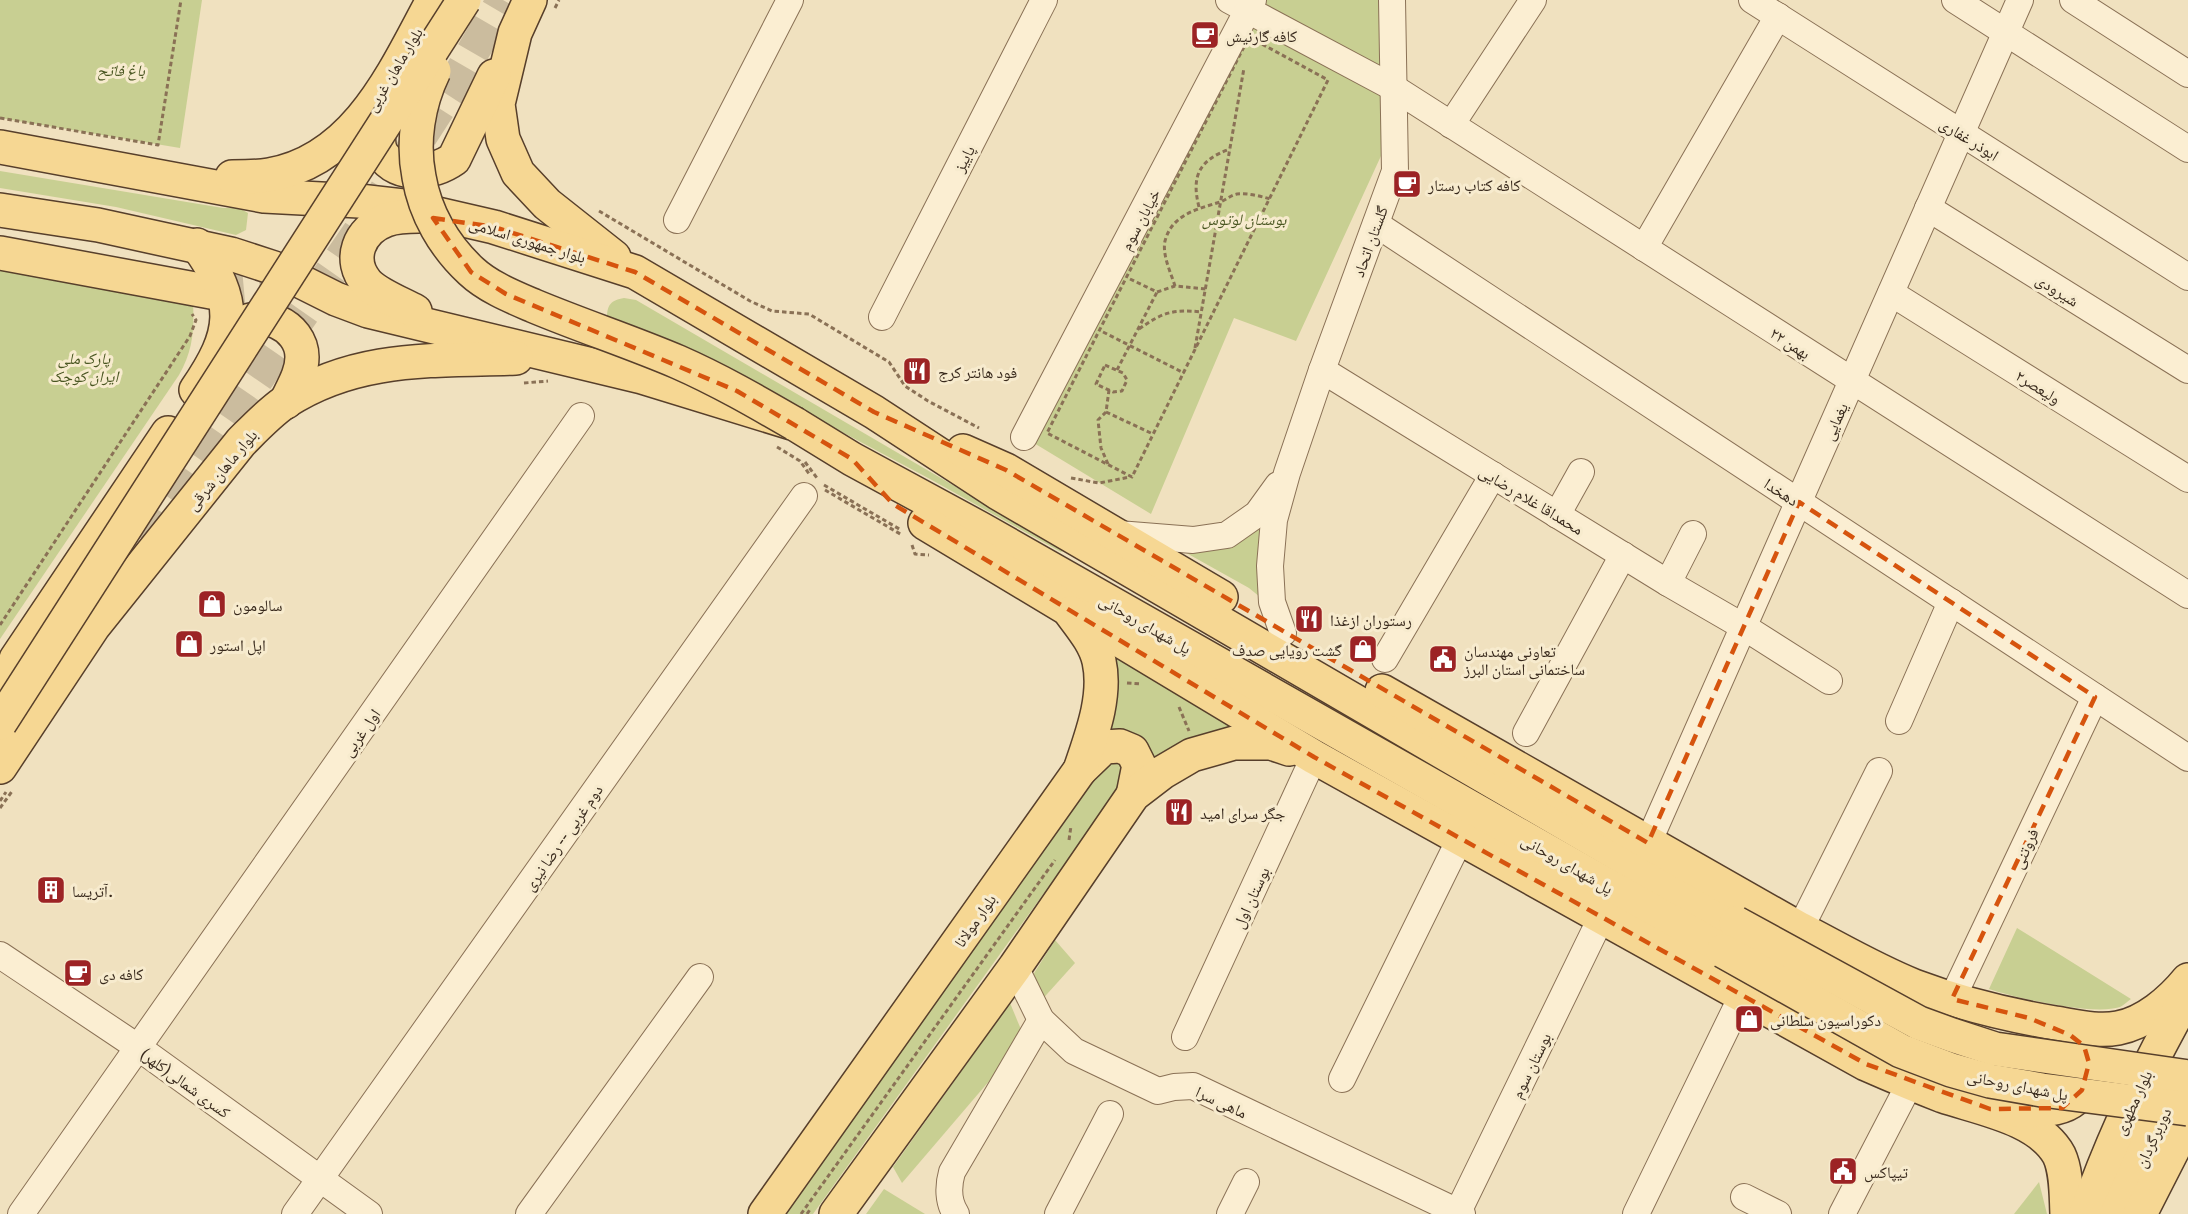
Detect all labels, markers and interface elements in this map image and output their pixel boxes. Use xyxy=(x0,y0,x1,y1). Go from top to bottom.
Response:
cafe icon: کافه گارنیش xyxy=(1189,19,1221,51)
street label: بلوار ماهان غربی xyxy=(358,22,428,116)
place label: کافه گارنیش xyxy=(1226,23,1297,47)
park label: باغ فاتح xyxy=(97,57,146,81)
street label: ابوذر غفاری xyxy=(1936,110,2004,166)
street label: پاییز xyxy=(946,140,980,176)
cafe icon: کافه کتاب رستار xyxy=(1391,168,1423,200)
place label: کافه کتاب رستار xyxy=(1427,172,1521,196)
street label: خیابان سوم xyxy=(1113,184,1165,254)
street label: گلستان اتحاد xyxy=(1345,202,1393,280)
park label: بوستان لوتوس xyxy=(1202,206,1287,230)
street label: بلوار جمهوری اسلامی xyxy=(467,210,589,268)
street label: شیرودی xyxy=(2032,266,2084,312)
street label: ۲۲ بهمن xyxy=(1766,320,1816,364)
park label: پارک ملی ایران کوچک xyxy=(50,345,121,387)
restaurant icon: فود هانتر کرج xyxy=(901,355,933,387)
place label: فود هانتر کرج xyxy=(938,359,1017,383)
street label: ولیعصر۲ xyxy=(2012,363,2066,409)
street label: یغمایی xyxy=(1815,398,1853,444)
street label: بلوار ماهان شرقی xyxy=(180,423,262,515)
street label: محمداقا غلام رضایی xyxy=(1475,458,1589,540)
street label: دهخدا xyxy=(1760,471,1804,511)
street label: پل شهدای روحانی xyxy=(1096,587,1197,659)
shop icon: سالومون xyxy=(196,588,228,620)
place label: سالومون xyxy=(233,592,283,616)
restaurant icon: رستوران ازغذا xyxy=(1293,603,1325,635)
place label: رستوران ازغذا xyxy=(1330,607,1412,631)
shop icon: اپل استور xyxy=(173,628,205,660)
place label: اپل استور xyxy=(209,632,266,656)
shop icon: گشت رویایی صدف xyxy=(1347,633,1379,665)
place label: گشت رویایی صدف xyxy=(1232,637,1342,661)
place label: تعاونی مهندسان ساختمانی استان البرز xyxy=(1463,638,1585,680)
public building icon: تعاونی مهندسان ساختمانی استان البرز xyxy=(1427,643,1459,675)
street label: اول غربی xyxy=(335,703,385,761)
street label: دوم غربی -- رضا نیری xyxy=(516,779,608,895)
restaurant icon: جگر سرای امید xyxy=(1163,796,1195,828)
place label: جگر سرای امید xyxy=(1200,800,1286,824)
street label: فروتنی xyxy=(2004,824,2044,872)
street label: پل شهدای روحانی xyxy=(1518,827,1619,899)
street label: بوستان اول xyxy=(1225,862,1275,932)
building icon: آتریسا. xyxy=(35,874,67,906)
place label: آتریسا. xyxy=(72,878,113,902)
street label: بلوار مولانا xyxy=(947,888,1001,952)
cafe icon: کافه دی xyxy=(62,957,94,989)
place label: کافه دی xyxy=(99,961,144,985)
shop icon: دکوراسیون سلطانی xyxy=(1733,1003,1765,1035)
place label: دکوراسیون سلطانی xyxy=(1770,1007,1881,1031)
street label: بوستان سوم xyxy=(1504,1028,1556,1102)
street label: کسری شمالی(کلهر) xyxy=(136,1041,236,1123)
street label: پل شهدای روحانی xyxy=(1965,1062,2071,1106)
street label: بلوار مطهری xyxy=(2107,1066,2157,1138)
street label: ماهی سرا xyxy=(1192,1079,1252,1123)
street label: دوربرگردان xyxy=(2128,1103,2176,1171)
public building icon: تیپاکس xyxy=(1827,1155,1859,1187)
place label: تیپاکس xyxy=(1864,1159,1908,1183)

